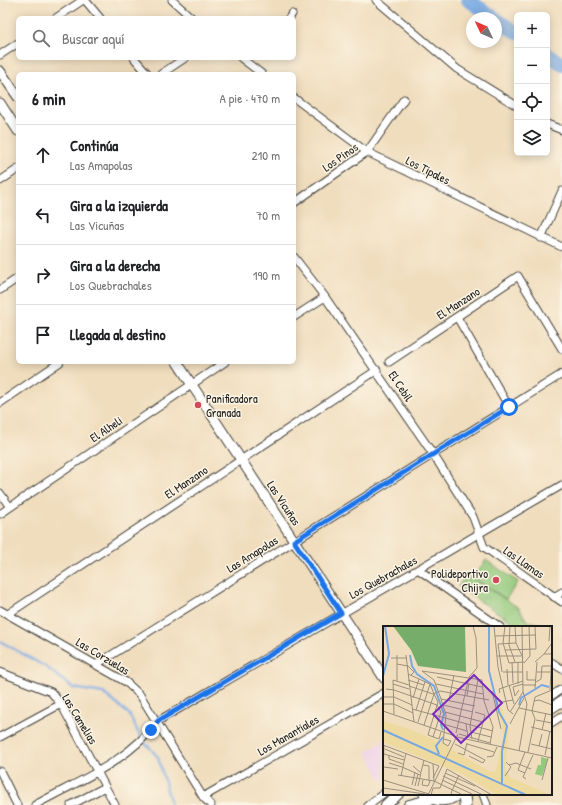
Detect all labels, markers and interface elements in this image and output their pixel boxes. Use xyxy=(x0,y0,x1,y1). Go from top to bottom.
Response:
north arrow xyxy=(466,12,502,48)
map controls xyxy=(514,12,550,156)
button: + xyxy=(514,12,550,48)
search box xyxy=(16,16,296,60)
icon: search xyxy=(30,27,52,49)
text: Buscar aquí xyxy=(62,28,125,49)
button: − xyxy=(514,48,550,84)
button: locate xyxy=(514,84,550,120)
text: 6 min xyxy=(32,87,66,110)
text: A pie · 470 m xyxy=(219,89,280,107)
button: layers xyxy=(514,120,550,156)
text: Continúa xyxy=(70,135,118,156)
street label: Los Pinos xyxy=(319,138,362,175)
icon: ahead xyxy=(32,144,54,166)
text: 210 m xyxy=(252,146,280,164)
street label: Los Tipales xyxy=(403,152,453,189)
text: Las Amapolas xyxy=(70,156,133,174)
text: Gira a la izquierda xyxy=(70,195,168,216)
icon: left xyxy=(32,204,54,226)
text: 70 m xyxy=(256,206,280,224)
text: Las Vicuñas xyxy=(70,216,124,234)
text: Gira a la derecha xyxy=(70,255,160,276)
icon: right xyxy=(32,264,54,286)
text: 190 m xyxy=(253,266,280,284)
text: Los Quebrachales xyxy=(70,276,152,294)
street label: El Manzano xyxy=(433,283,483,323)
icon: arrive xyxy=(32,324,54,346)
text: Llegada al destino xyxy=(70,324,166,345)
street label: El Cebil xyxy=(385,367,418,405)
place label: Panificadora Granada xyxy=(206,390,258,421)
route start xyxy=(500,398,518,416)
marker: Panificadora Granada xyxy=(193,400,203,410)
street label: El Alheli xyxy=(86,412,126,446)
street label: El Manzano xyxy=(161,461,211,503)
street label: Las Vicuñas xyxy=(263,477,305,529)
street label: Las Amapolas xyxy=(223,531,281,577)
street label: Las Llamas xyxy=(500,542,548,582)
street label: Los Quebrachales xyxy=(346,551,420,603)
place label: Polideportivo Chijra xyxy=(431,565,488,596)
marker: Polideportivo Chijra xyxy=(491,575,501,585)
inset map xyxy=(383,626,552,795)
street label: Las Corzuelas xyxy=(73,633,133,679)
street label: Las Camelias xyxy=(58,691,102,748)
street label: Los Manantiales xyxy=(254,710,322,759)
route end xyxy=(142,721,160,739)

